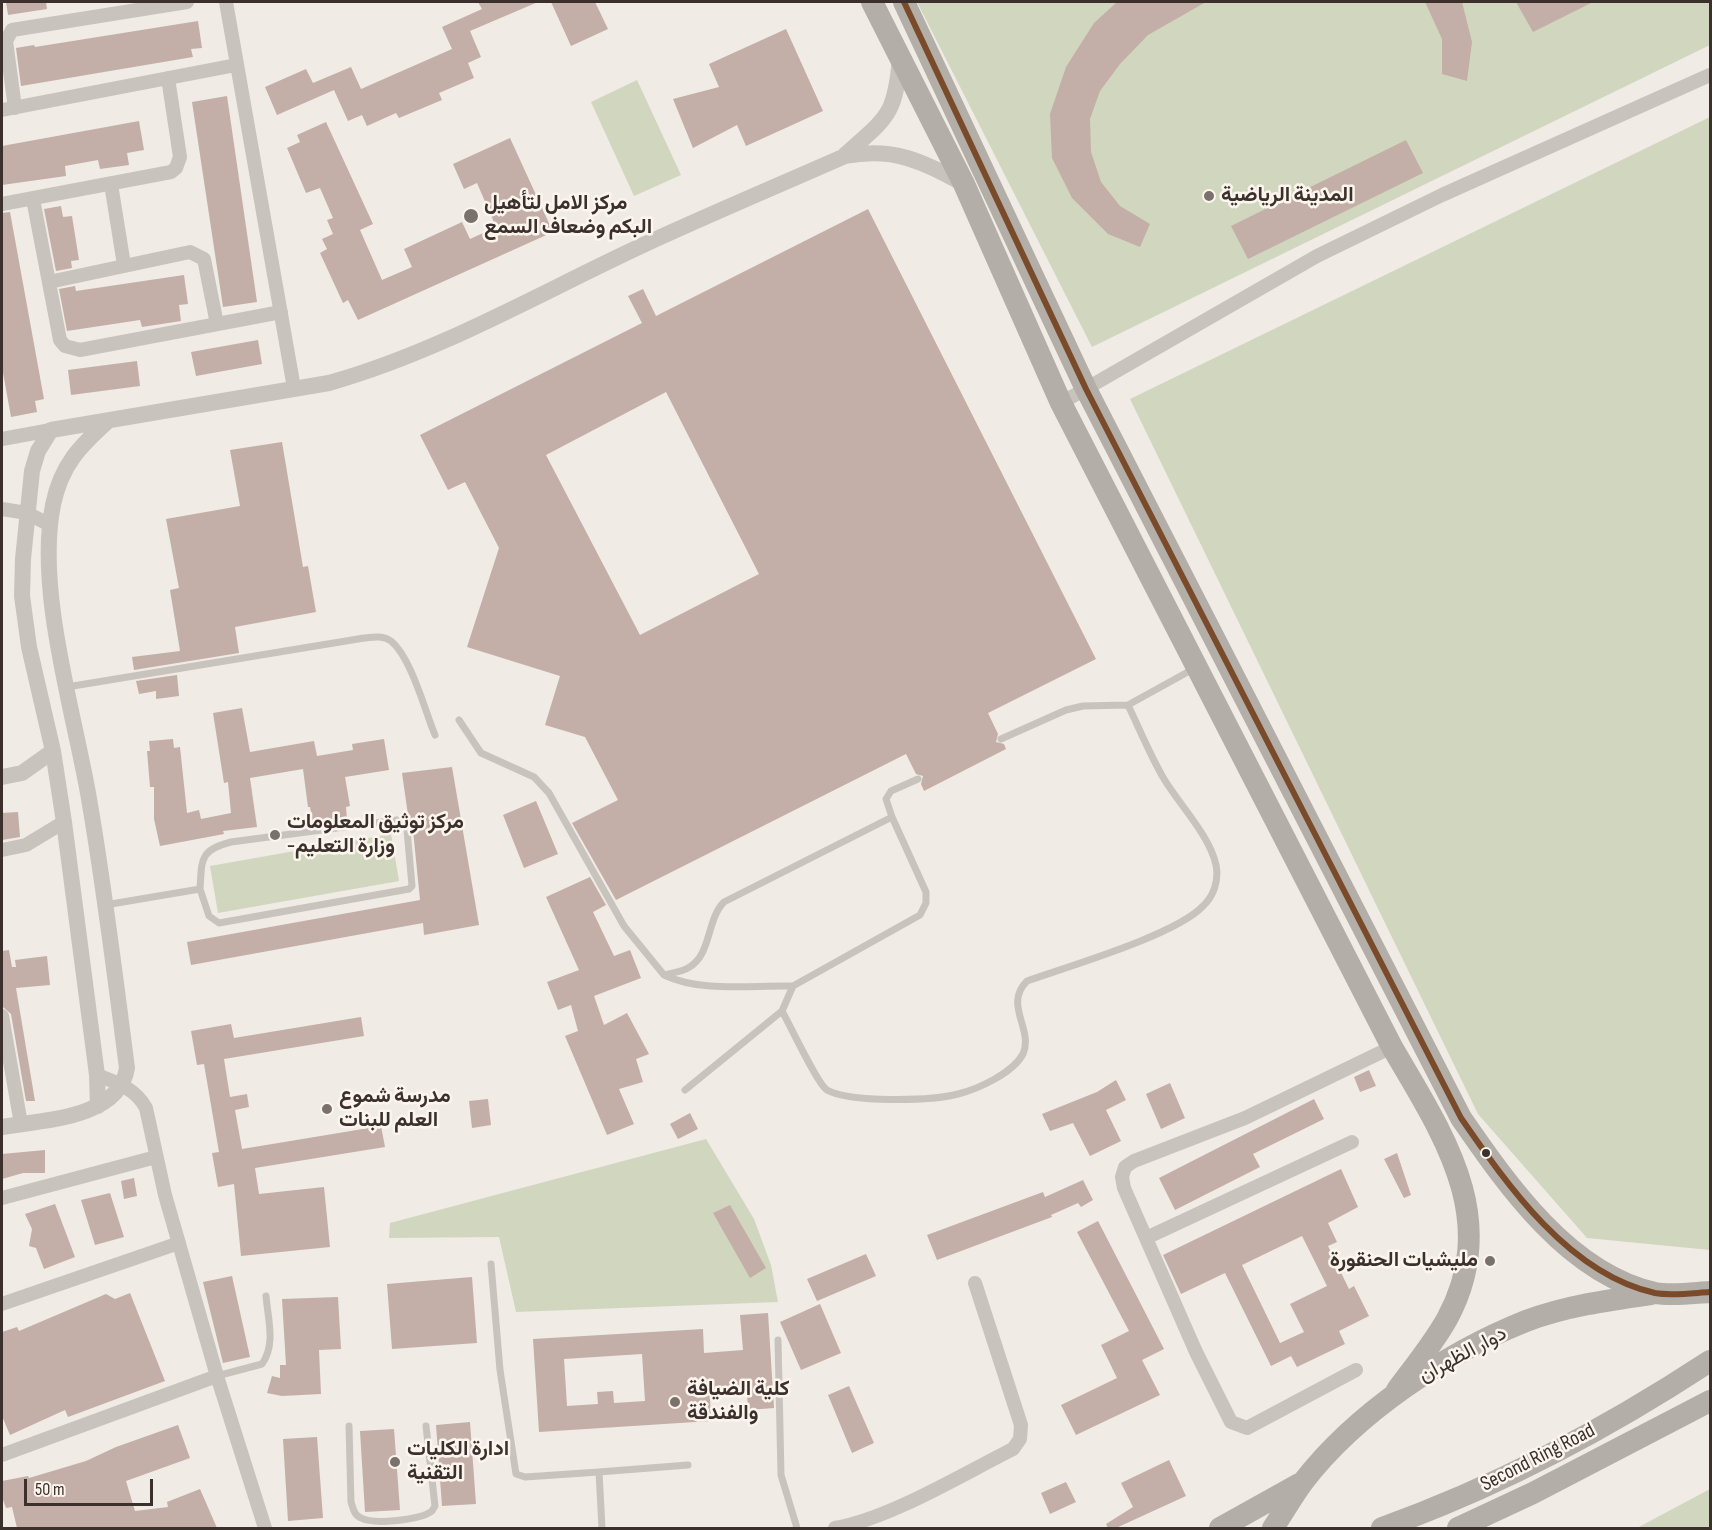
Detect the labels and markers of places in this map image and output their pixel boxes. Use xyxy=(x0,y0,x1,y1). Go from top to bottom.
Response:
place label: المدينة الرياضية xyxy=(1221,183,1354,209)
marker: المدينة الرياضية xyxy=(1202,189,1216,203)
place label: مركز الامل لتأهيل البكم وضعاف السمع xyxy=(484,191,652,241)
marker: مركز الامل لتأهيل البكم وضعاف السمع xyxy=(462,207,480,225)
place label: مركز توثيق المعلومات -وزارة التعليم xyxy=(287,810,464,860)
marker: مركز توثيق المعلومات -وزارة التعليم xyxy=(268,828,282,842)
place label: مدرسة شموع العلم للبنات xyxy=(339,1084,451,1134)
marker: مدرسة شموع العلم للبنات xyxy=(320,1102,334,1116)
unlabelled marker xyxy=(1480,1147,1492,1159)
place label: مليشيات الحنقورة xyxy=(1330,1248,1478,1274)
marker: مليشيات الحنقورة xyxy=(1483,1254,1497,1268)
place label: كلية الضيافة والفندقة xyxy=(687,1377,789,1427)
marker: كلية الضيافة والفندقة xyxy=(668,1395,682,1409)
place label: ادارة الكليات التقنية xyxy=(407,1437,509,1487)
marker: ادارة الكليات التقنية xyxy=(388,1455,402,1469)

